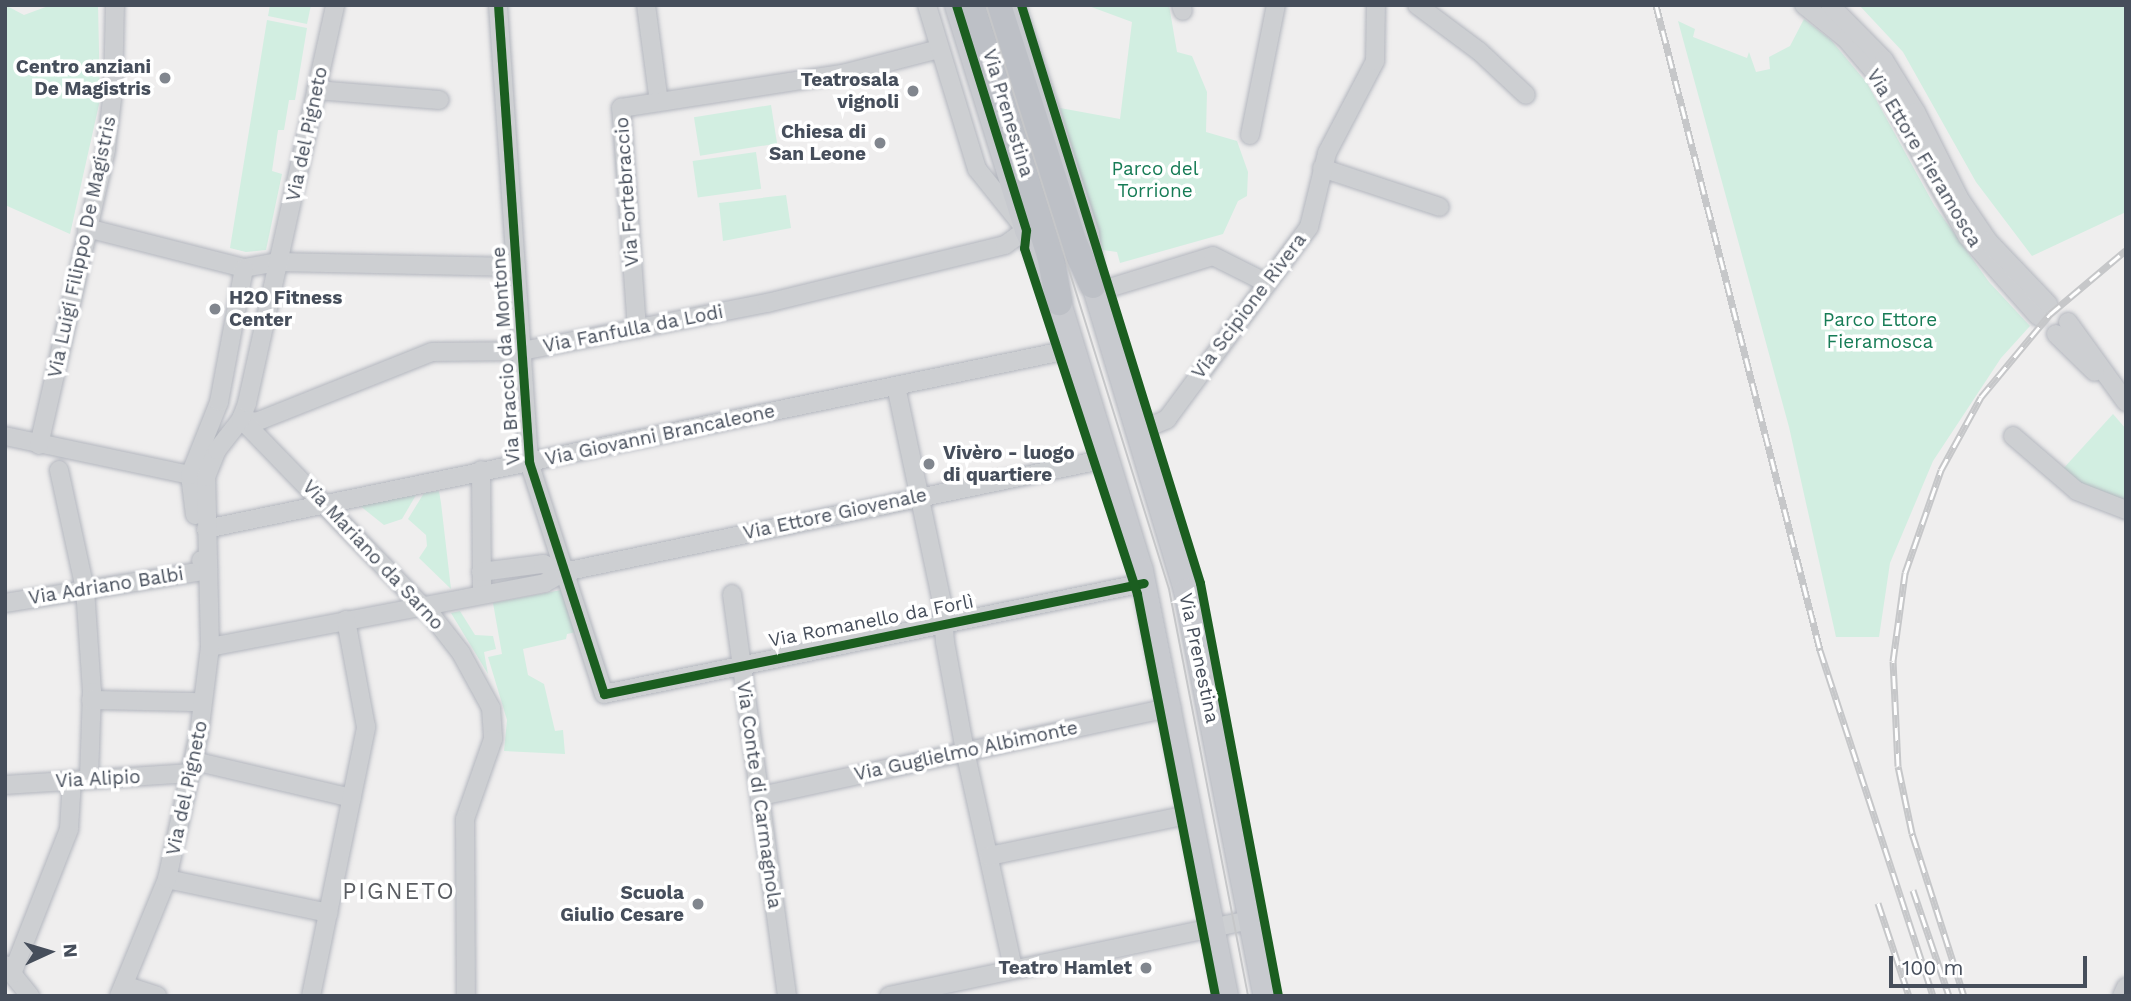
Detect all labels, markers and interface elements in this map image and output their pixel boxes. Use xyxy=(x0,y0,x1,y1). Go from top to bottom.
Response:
street label: Via Prenestina xyxy=(978,46,1038,180)
place label: Centro anziani De Magistris xyxy=(16,56,151,100)
street label: Via del Pigneto xyxy=(281,64,333,204)
street label: Via Ettore Fieramosca xyxy=(1862,65,1986,251)
place label: Teatrosala vignoli xyxy=(800,69,899,113)
marker: Centro anziani De Magistris xyxy=(157,70,173,86)
marker: Teatrosala vignoli xyxy=(905,83,921,99)
street label: Via Luigi Filippo De Magistris xyxy=(43,114,121,380)
street label: Via Fortebraccio xyxy=(610,116,644,268)
place label: Chiesa di San Leone xyxy=(769,121,866,165)
marker: Chiesa di San Leone xyxy=(872,135,888,151)
park label: Parco del Torrione xyxy=(1111,158,1199,202)
street label: Via Scipione Rivera xyxy=(1187,229,1311,383)
street label: Via Braccio da Montone xyxy=(487,246,525,466)
place label: H2O Fitness Center xyxy=(229,287,342,331)
street label: Via Fanfulla da Lodi xyxy=(540,300,726,358)
marker: H2O Fitness Center xyxy=(207,301,223,317)
park label: Parco Ettore Fieramosca xyxy=(1823,309,1937,353)
street label: Via Giovanni Brancaleone xyxy=(543,399,777,471)
place label: Vivèro - luogo di quartiere xyxy=(943,442,1075,486)
marker: Vivèro - luogo di quartiere xyxy=(921,456,937,472)
street label: Via Mariano da Sarno xyxy=(297,475,449,635)
street label: Via Ettore Giovenale xyxy=(741,483,929,545)
street label: Via Adriano Balbi xyxy=(26,562,186,610)
street label: Via Romanello da Forlì xyxy=(766,590,976,652)
street label: Via Prenestina xyxy=(1174,591,1224,725)
street label: Via Conte di Carmagnola xyxy=(732,680,786,910)
street label: Via Guglielmo Albimonte xyxy=(852,716,1080,786)
street label: Via del Pigneto xyxy=(161,718,213,858)
street label: Via Alipio xyxy=(54,765,142,793)
district label: PIGNETO xyxy=(343,878,455,906)
place label: Scuola Giulio Cesare xyxy=(560,882,684,926)
marker: Scuola Giulio Cesare xyxy=(690,896,706,912)
north arrow xyxy=(14,917,84,987)
scale bar xyxy=(1893,942,2091,986)
text: N xyxy=(58,943,82,958)
text: 100 m xyxy=(1902,955,1964,980)
place label: Teatro Hamlet xyxy=(998,957,1132,979)
marker: Teatro Hamlet xyxy=(1138,960,1154,976)

